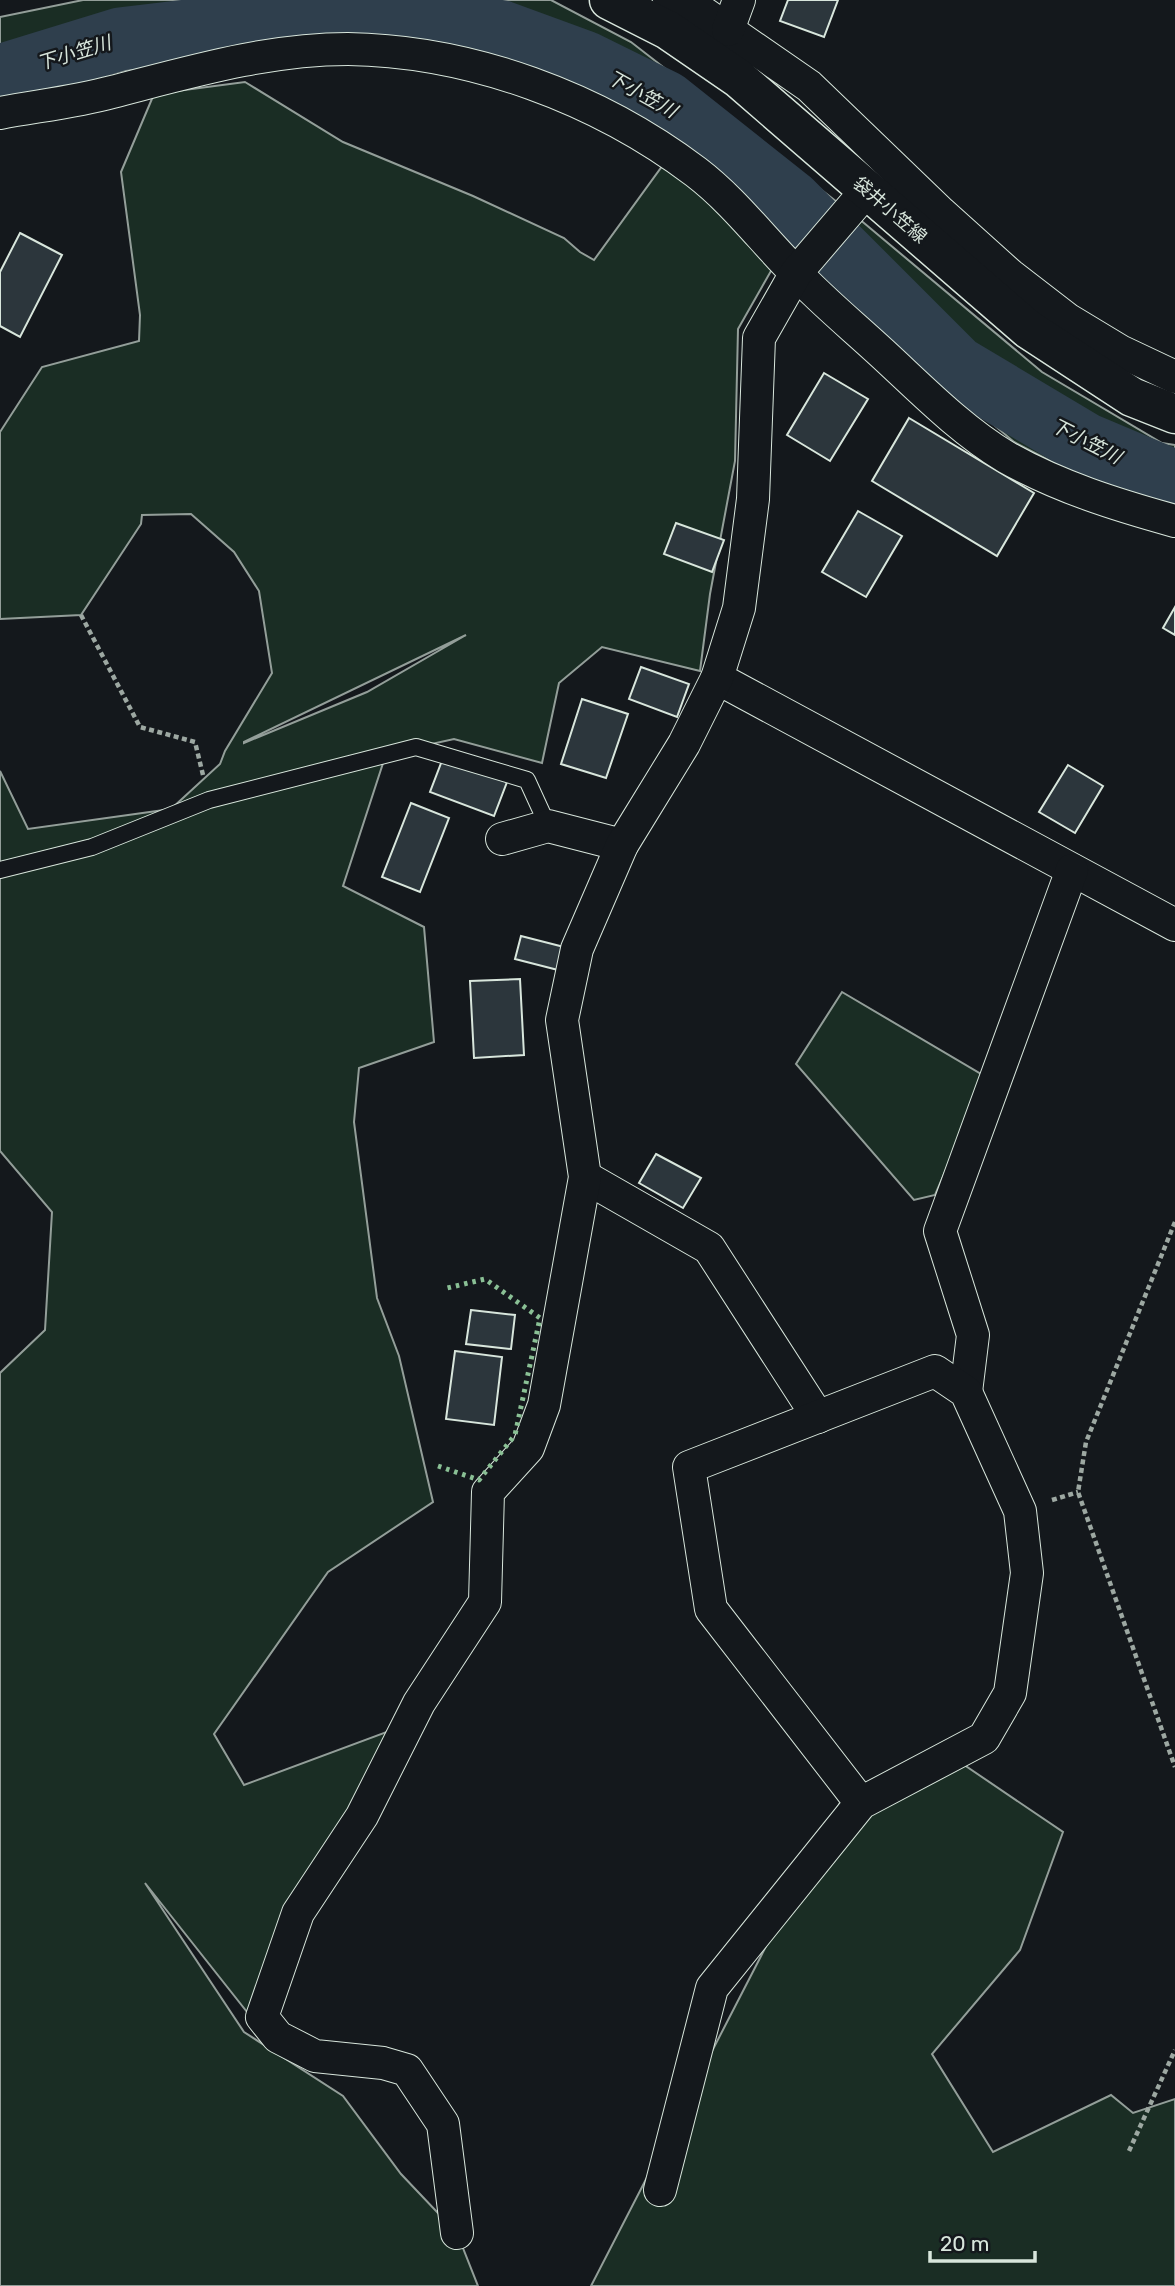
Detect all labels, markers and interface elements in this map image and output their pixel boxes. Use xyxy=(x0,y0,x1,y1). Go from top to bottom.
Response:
water label: 下小笠川 xyxy=(34,30,116,75)
water label: 下小笠川 xyxy=(603,66,683,123)
street label: 袋井小笠線 xyxy=(849,172,931,248)
water label: 下小笠川 xyxy=(1047,413,1127,469)
scale bar xyxy=(930,2220,1035,2264)
text: 20 m xyxy=(940,2231,989,2256)

